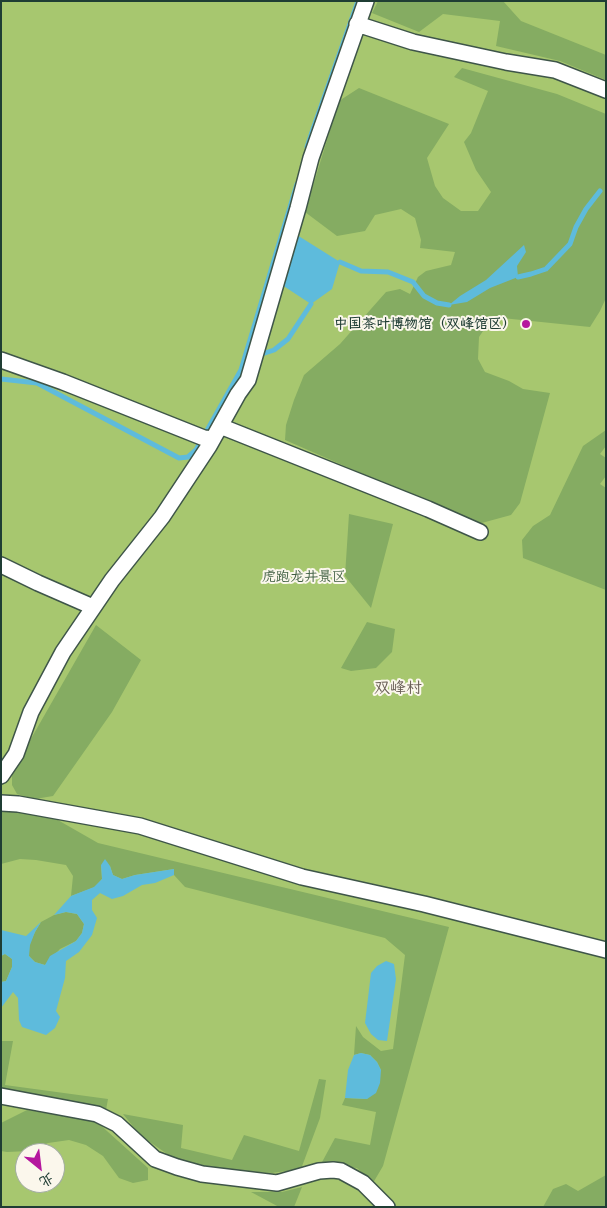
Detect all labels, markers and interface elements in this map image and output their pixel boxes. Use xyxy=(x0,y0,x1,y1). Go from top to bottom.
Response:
place label: 中国茶叶博物馆（双峰馆区） xyxy=(334,316,516,332)
marker: 中国茶叶博物馆（双峰馆区） xyxy=(520,318,532,330)
park label: 虎跑龙井景区 xyxy=(262,569,346,585)
district label: 双峰村 xyxy=(374,679,422,699)
north arrow xyxy=(15,1143,65,1193)
text: 北 xyxy=(36,1169,58,1192)

